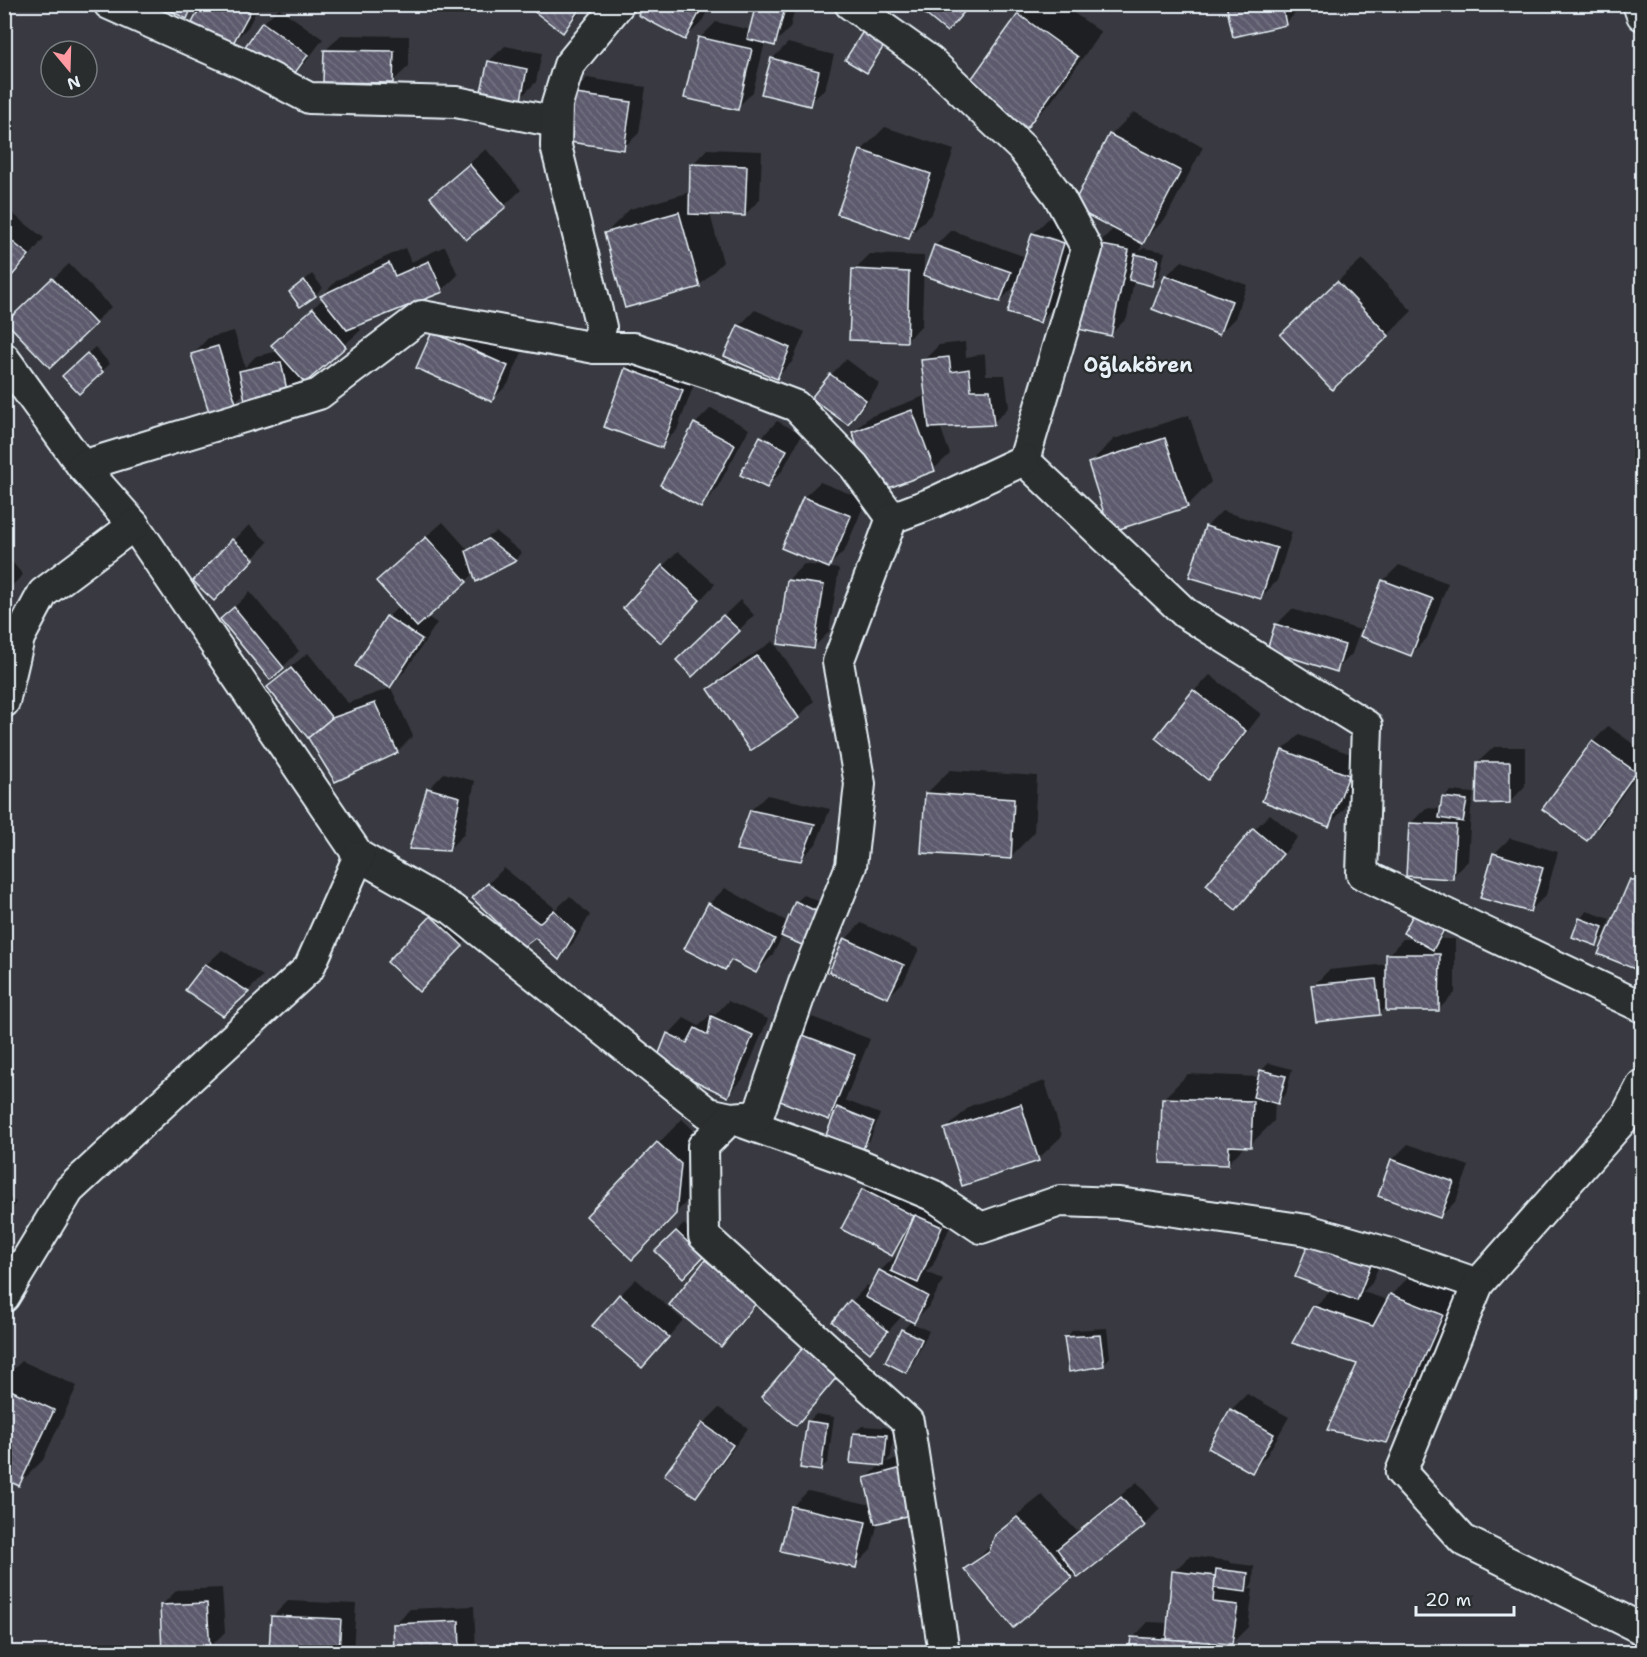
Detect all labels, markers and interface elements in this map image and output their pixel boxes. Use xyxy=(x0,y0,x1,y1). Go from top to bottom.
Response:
north arrow xyxy=(39,39,99,99)
text: N xyxy=(64,71,83,95)
district label: Oğlakören xyxy=(1084,352,1192,378)
scale bar xyxy=(1416,1579,1514,1617)
text: 20 m xyxy=(1425,1588,1471,1612)

